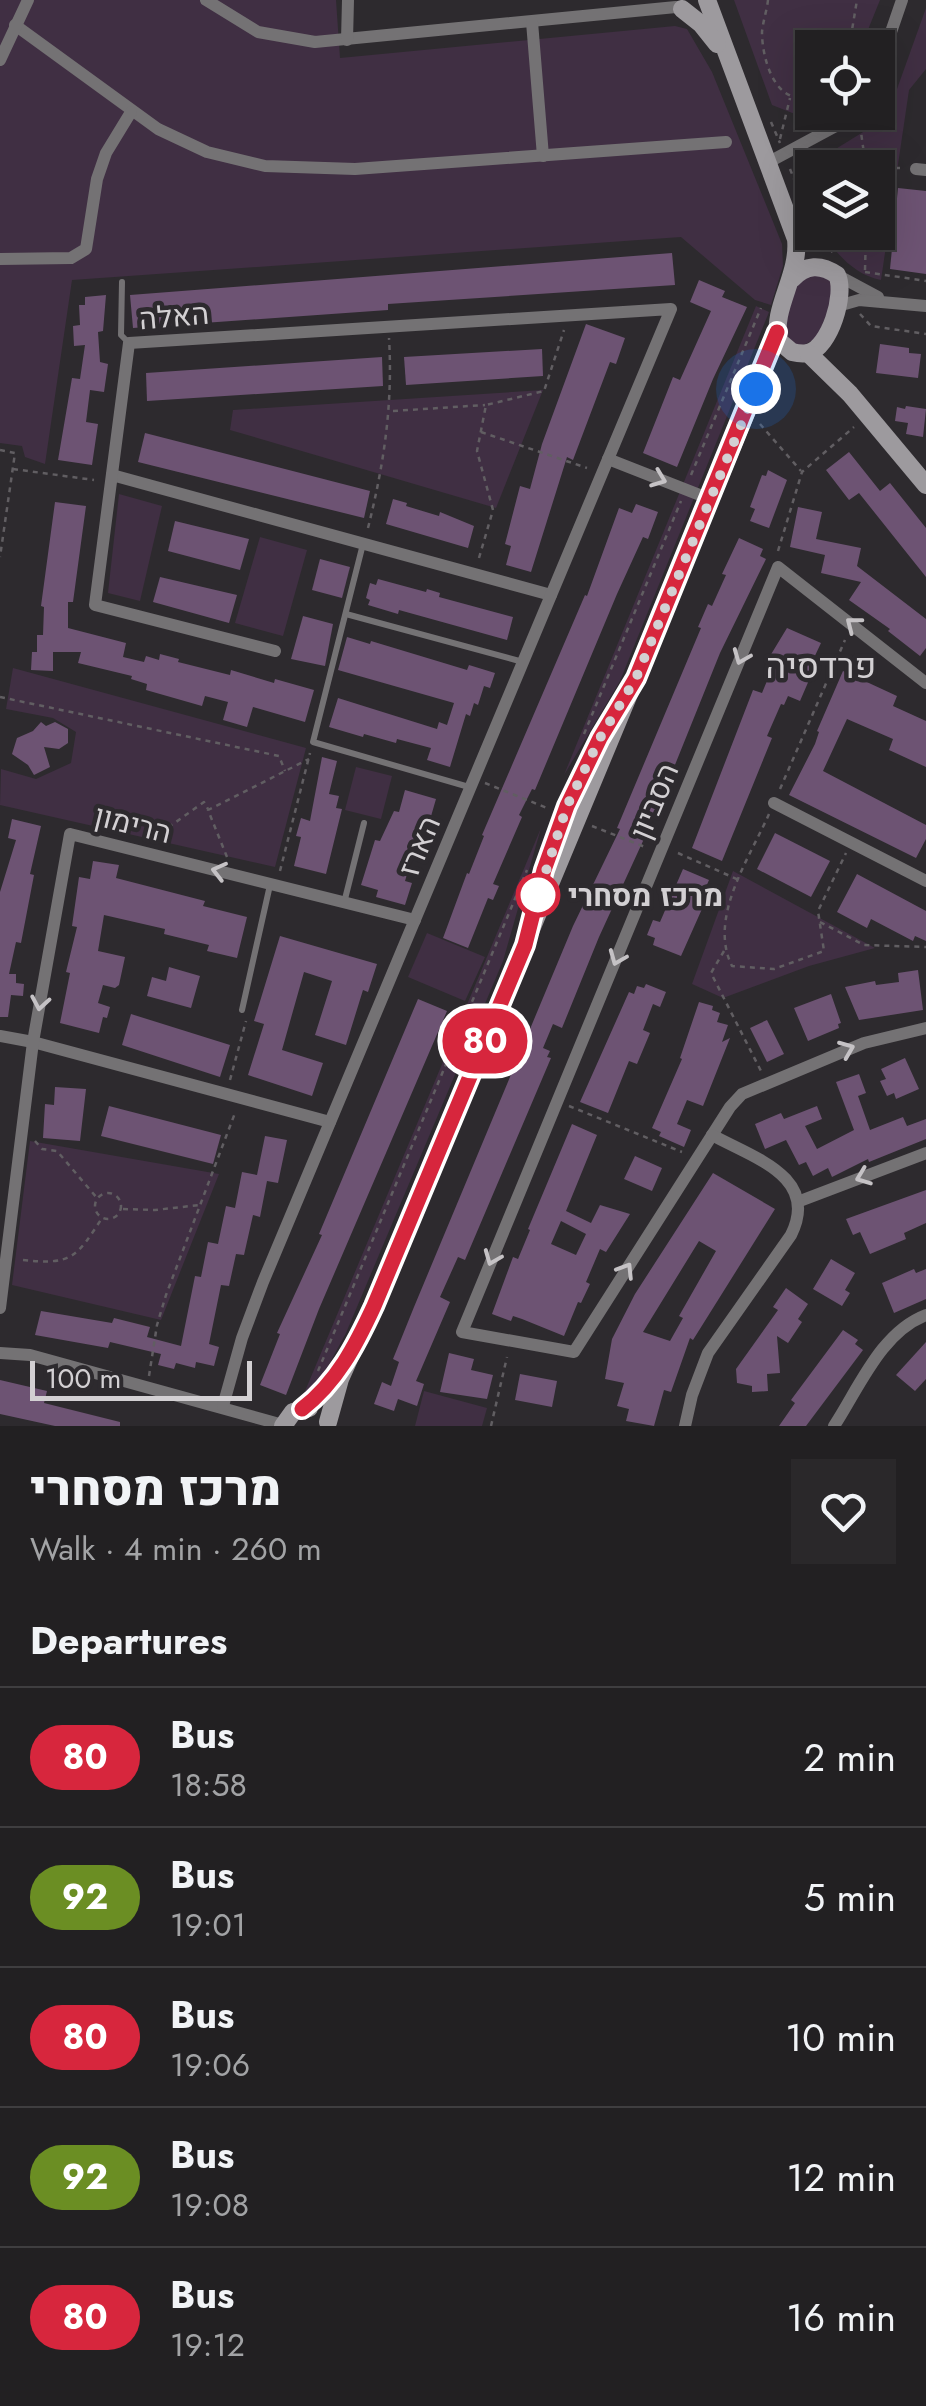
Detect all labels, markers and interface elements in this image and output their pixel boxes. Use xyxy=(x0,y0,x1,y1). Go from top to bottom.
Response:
map controls xyxy=(795,30,895,250)
button: locate xyxy=(795,30,895,130)
button: layers xyxy=(795,150,895,250)
street label: האלה xyxy=(137,292,211,340)
your location xyxy=(731,364,781,414)
one-way arrow xyxy=(650,467,667,488)
one-way arrow xyxy=(846,619,864,636)
district label: פרדסיה xyxy=(766,641,876,691)
one-way arrow xyxy=(732,648,752,665)
street label: הסביון xyxy=(619,756,689,846)
street label: הרימון xyxy=(90,794,176,854)
street label: הארז xyxy=(387,809,451,883)
one-way arrow xyxy=(211,862,228,883)
marker: מרכז מסחרי xyxy=(517,874,559,916)
place label: מרכז מסחרי xyxy=(568,874,723,917)
one-way arrow xyxy=(608,948,628,966)
one-way arrow xyxy=(30,995,51,1011)
line badge: 80 xyxy=(440,1008,530,1074)
text: 80 xyxy=(462,1016,508,1066)
one-way arrow xyxy=(837,1041,855,1061)
one-way arrow xyxy=(855,1165,873,1185)
one-way arrow xyxy=(484,1248,504,1266)
one-way arrow xyxy=(614,1262,633,1280)
scale bar xyxy=(30,1356,252,1400)
text: 100 m xyxy=(45,1358,121,1399)
text: מרכז מסחרי xyxy=(30,1454,281,1523)
button: heart xyxy=(791,1459,896,1564)
text: Walk · 4 min · 260 m xyxy=(30,1526,322,1572)
text: Departures xyxy=(30,1613,227,1668)
text: Bus xyxy=(170,1707,234,1762)
text: 2 min xyxy=(804,1730,896,1785)
text: 80 xyxy=(62,1732,108,1782)
text: 18:58 xyxy=(170,1762,247,1808)
text: Bus xyxy=(170,1847,234,1902)
text: 5 min xyxy=(804,1870,896,1925)
text: 92 xyxy=(62,1872,108,1922)
text: 19:01 xyxy=(170,1902,246,1948)
text: Bus xyxy=(170,1987,234,2042)
text: 10 min xyxy=(785,2010,896,2065)
text: 80 xyxy=(62,2012,108,2062)
text: 19:06 xyxy=(170,2042,250,2088)
text: Bus xyxy=(170,2127,234,2182)
text: 12 min xyxy=(786,2150,896,2205)
text: 92 xyxy=(62,2152,108,2202)
text: 19:08 xyxy=(170,2182,249,2228)
text: Bus xyxy=(170,2267,234,2322)
text: 16 min xyxy=(786,2290,896,2345)
text: 80 xyxy=(62,2292,108,2342)
text: 19:12 xyxy=(170,2322,245,2368)

